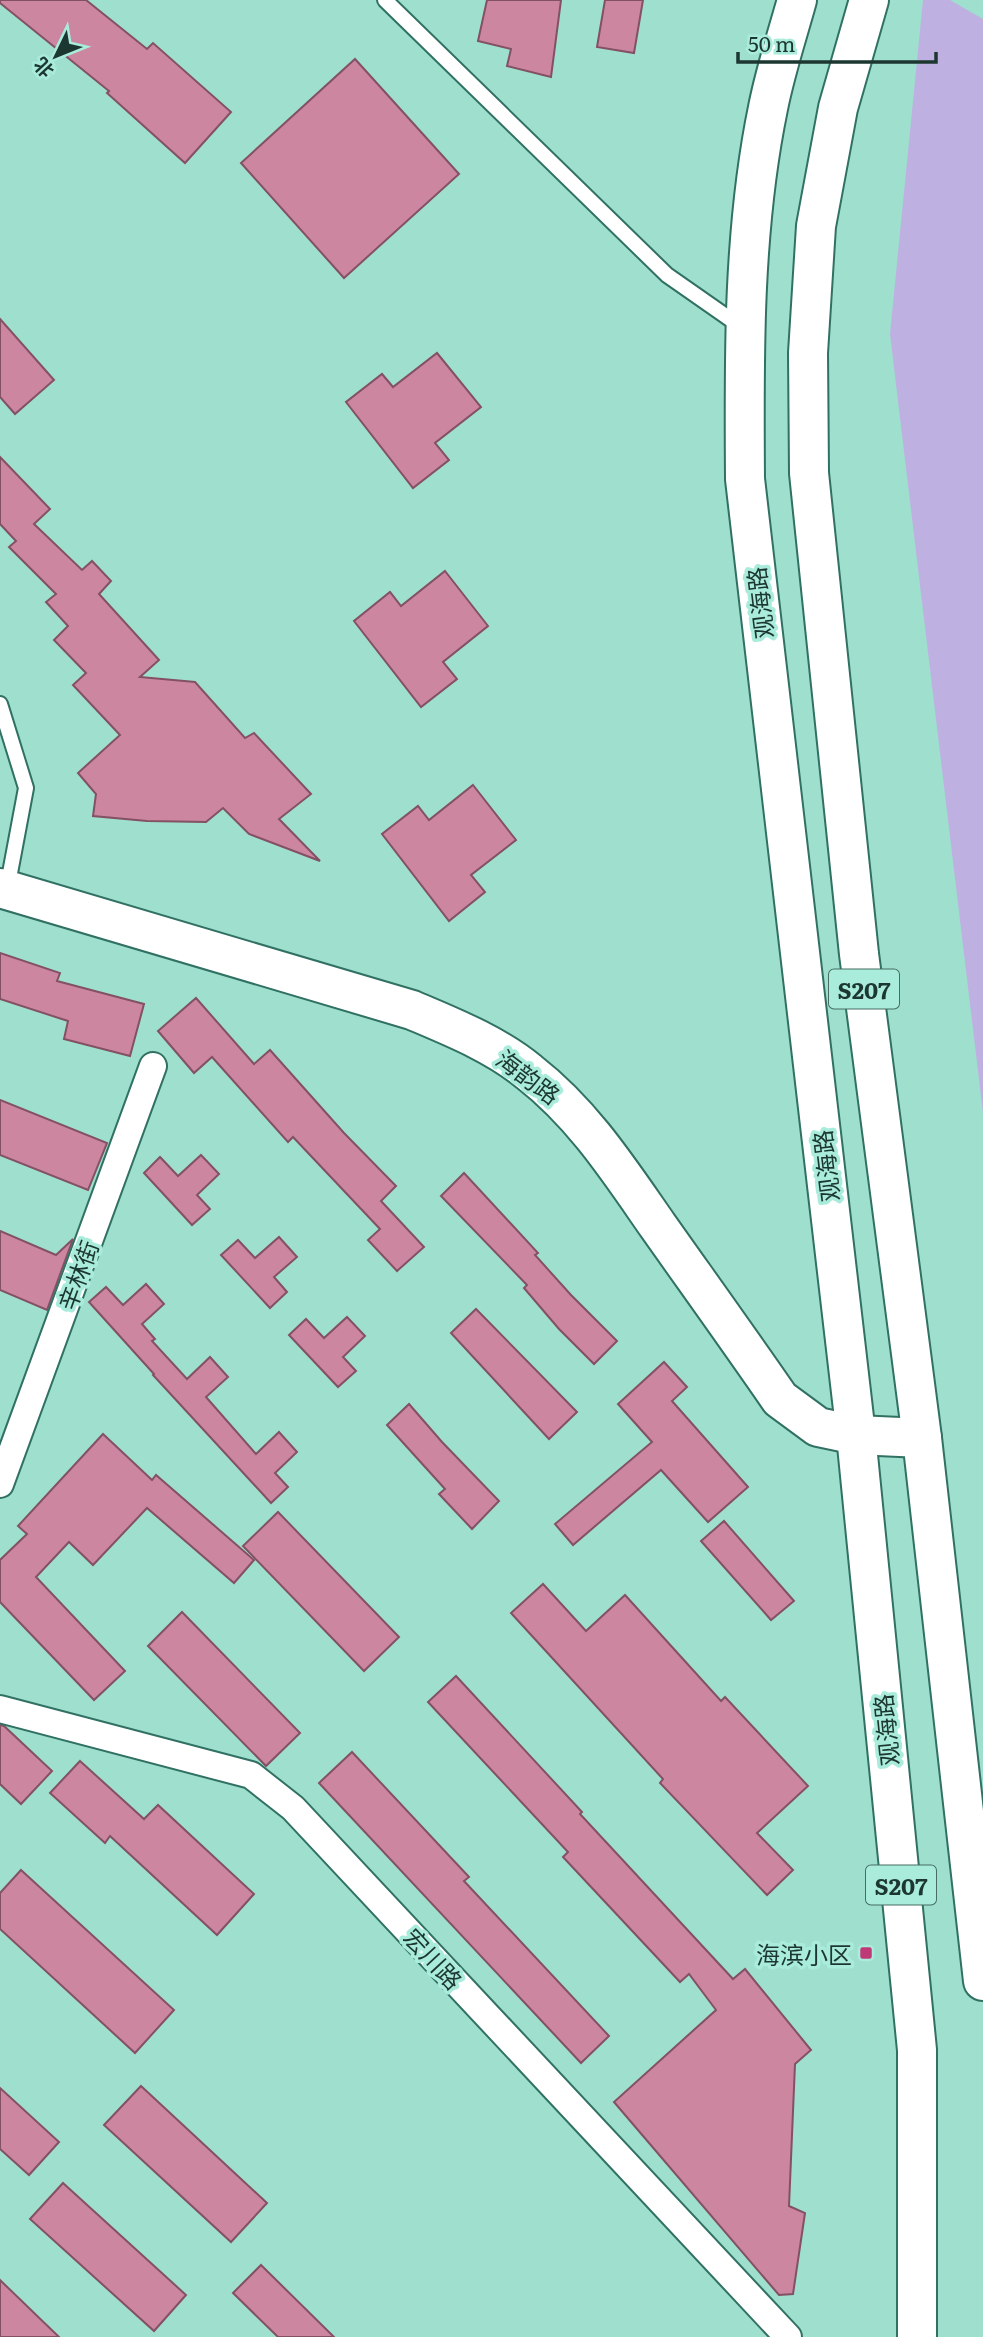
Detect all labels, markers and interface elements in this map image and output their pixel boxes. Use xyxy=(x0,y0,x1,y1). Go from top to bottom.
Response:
north arrow xyxy=(21,21,91,91)
scale bar xyxy=(738,21,936,65)
text: 50 m xyxy=(748,27,795,58)
text: 北 xyxy=(26,52,60,85)
street label: 观海路 xyxy=(737,565,781,641)
road number: S207 xyxy=(829,970,899,1008)
street label: 海韵路 xyxy=(490,1040,568,1112)
street label: 观海路 xyxy=(803,1128,847,1204)
street label: 辛林街 xyxy=(48,1235,106,1315)
street label: 观海路 xyxy=(864,1692,906,1768)
road number: S207 xyxy=(866,1866,936,1904)
street label: 宏川路 xyxy=(397,1920,471,1996)
place label: 海滨小区 xyxy=(756,1936,852,1971)
marker: 海滨小区 xyxy=(858,1945,874,1961)

